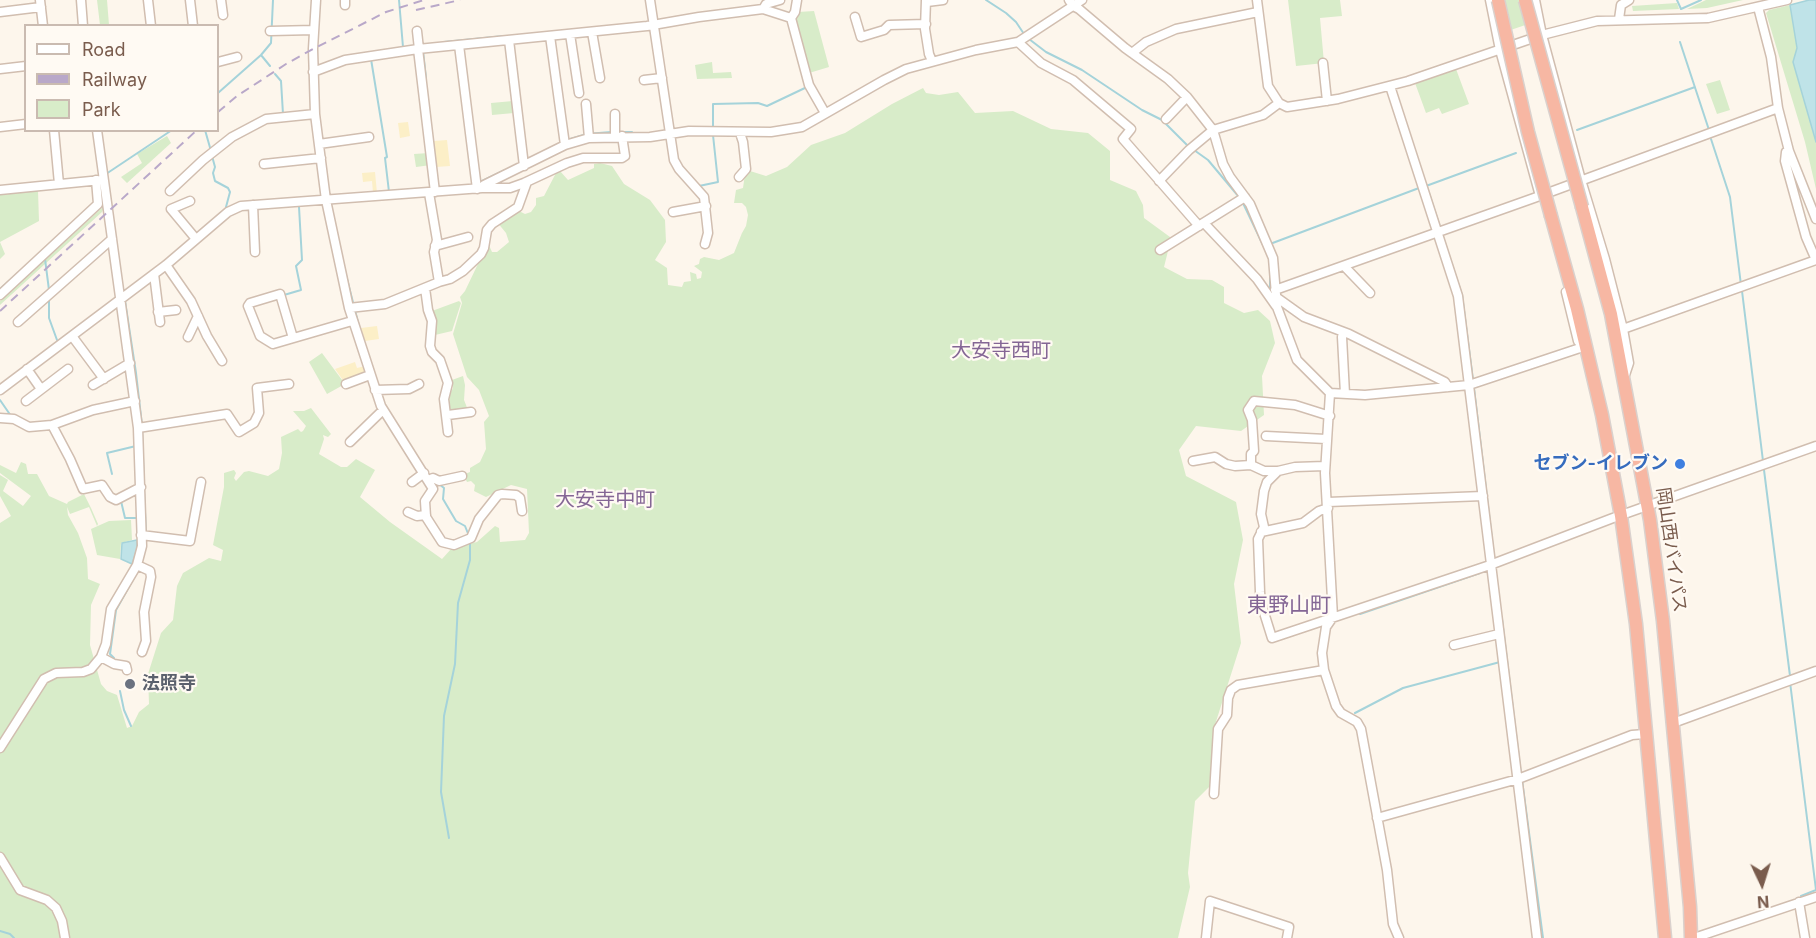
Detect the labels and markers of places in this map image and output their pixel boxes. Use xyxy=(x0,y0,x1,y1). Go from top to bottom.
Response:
place label: セブン-イレブン xyxy=(1534,453,1668,475)
marker: セブン-イレブン xyxy=(1673,457,1687,471)
place label: 法照寺 xyxy=(142,673,196,695)
marker: 法照寺 xyxy=(123,677,137,691)

